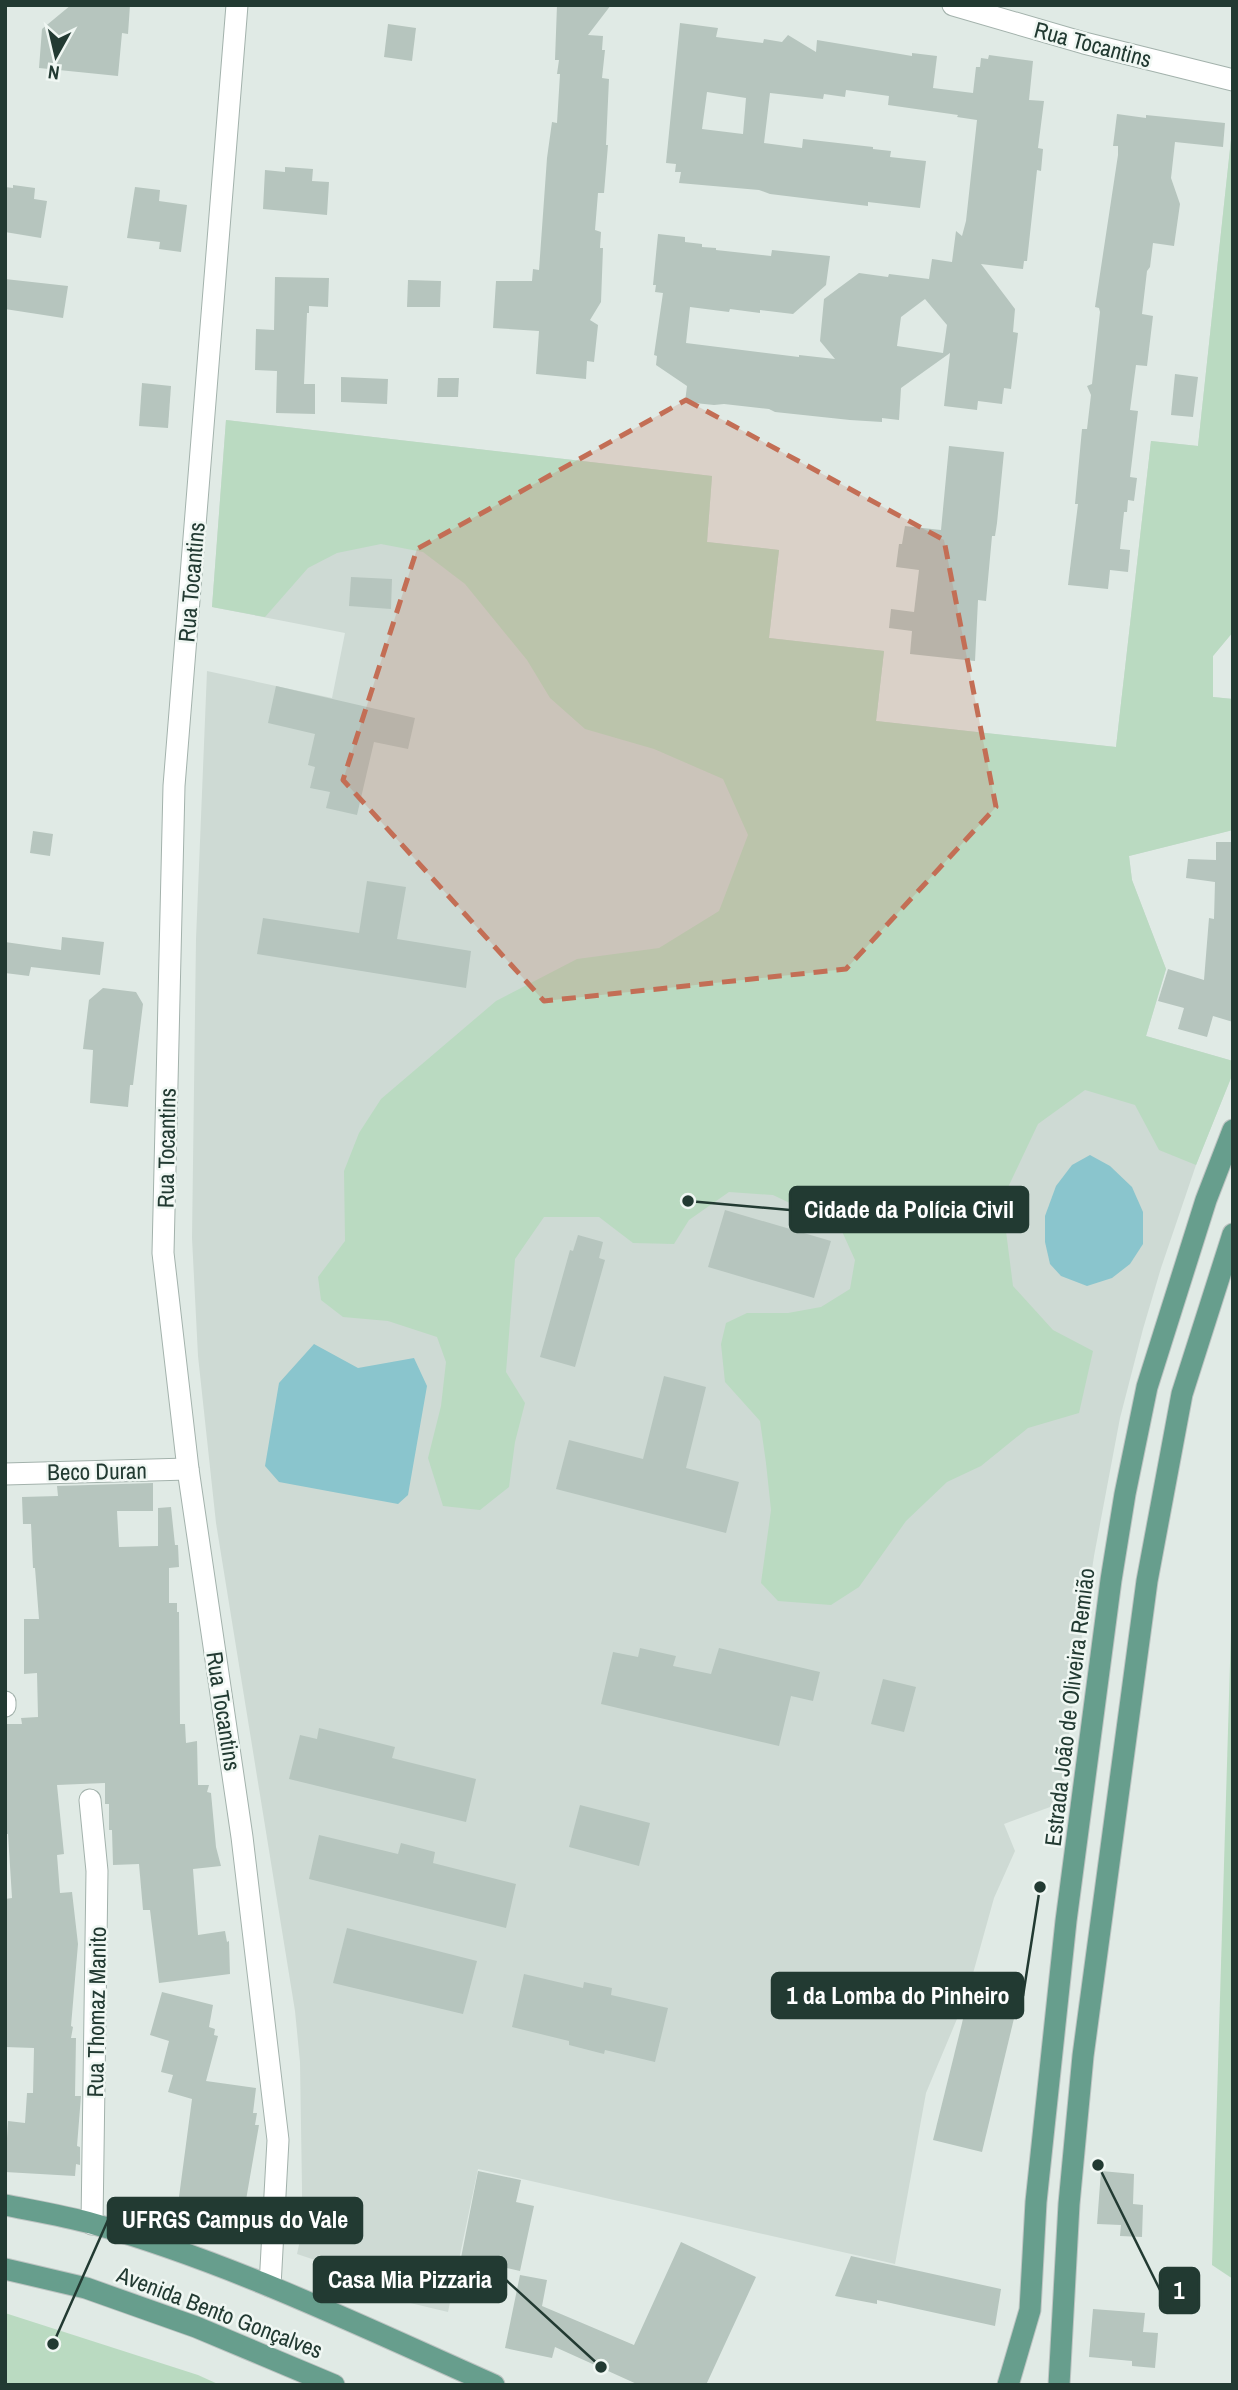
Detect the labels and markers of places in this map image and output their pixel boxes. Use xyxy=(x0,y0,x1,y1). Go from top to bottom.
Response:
callout: Cidade da Polícia Civil xyxy=(790,1187,1028,1232)
callout: 1 da Lomba do Pinheiro xyxy=(772,1973,1023,2018)
callout: UFRGS Campus do Vale xyxy=(108,2198,362,2243)
callout: Casa Mia Pizzaria xyxy=(314,2257,506,2302)
callout: 1 xyxy=(1160,2268,1199,2313)

